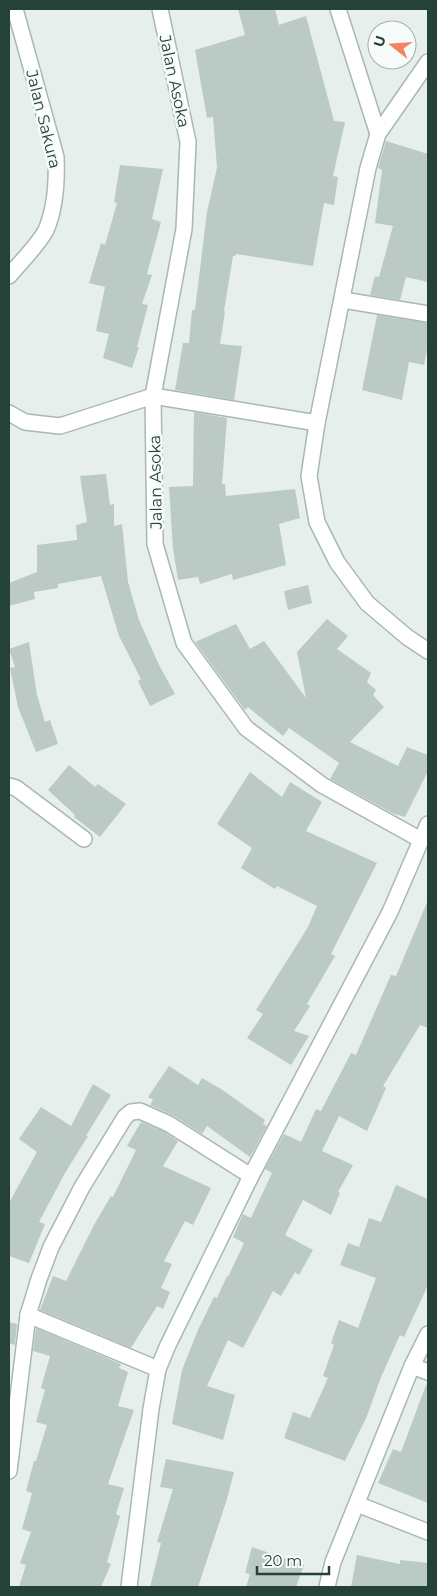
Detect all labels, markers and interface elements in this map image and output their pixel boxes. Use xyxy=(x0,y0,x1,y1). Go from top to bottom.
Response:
north arrow xyxy=(367,20,417,70)
street label: Jalan Asoka xyxy=(155,32,194,129)
text: U xyxy=(369,33,390,49)
street label: Jalan Sakura xyxy=(22,67,65,170)
street label: Jalan Asoka xyxy=(145,435,166,530)
scale bar xyxy=(257,1544,330,1576)
text: 20 m xyxy=(264,1551,302,1570)

